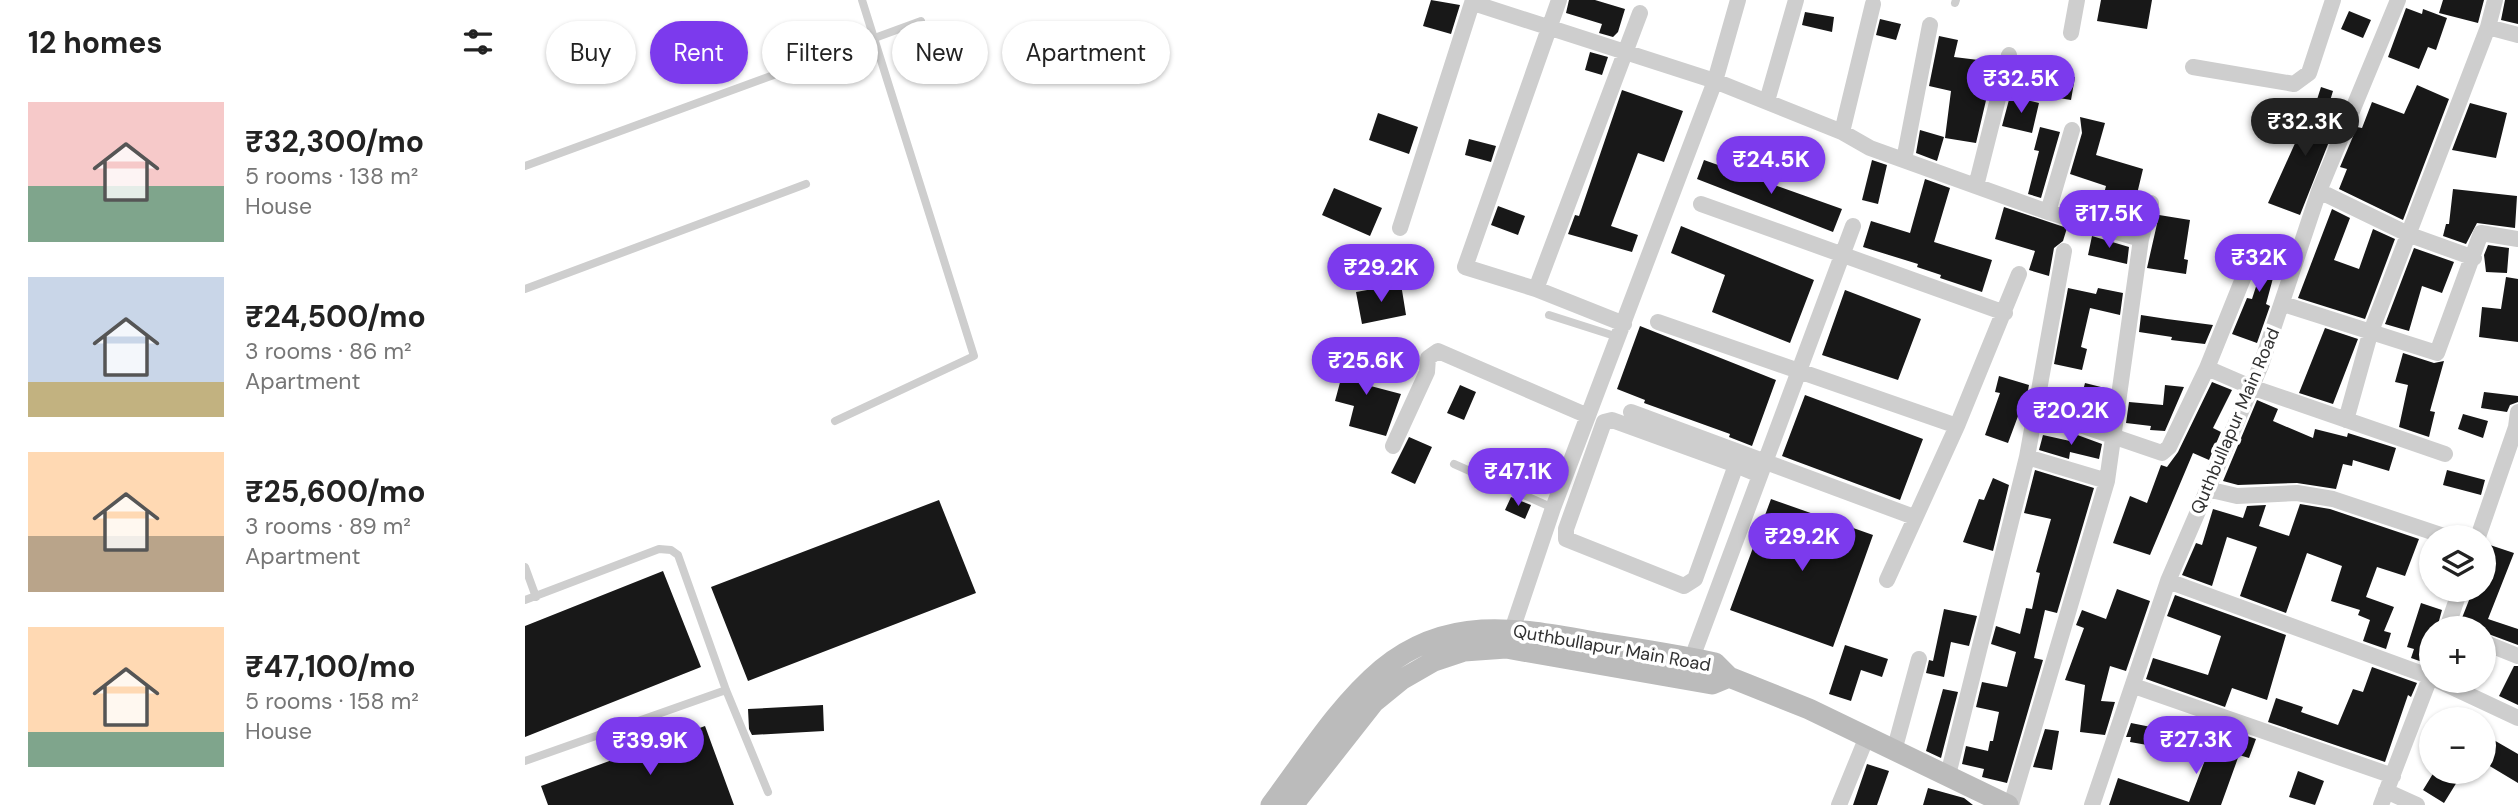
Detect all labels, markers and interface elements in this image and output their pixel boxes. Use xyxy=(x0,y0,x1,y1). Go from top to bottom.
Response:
chip: Buy xyxy=(546,21,636,84)
chip: Rent xyxy=(650,21,748,84)
chip: Filters xyxy=(762,21,878,84)
chip: New xyxy=(892,21,988,84)
chip: Apartment xyxy=(1002,21,1170,84)
text: 12 homes xyxy=(28,23,162,62)
icon: filters xyxy=(459,23,497,61)
pin: ₹32.5K xyxy=(1964,55,2078,115)
text: ₹32.5K xyxy=(1983,63,2059,93)
pin: ₹32.3K xyxy=(2248,99,2362,158)
text: ₹32.3K xyxy=(2267,106,2343,136)
text: ₹32,300/mo xyxy=(245,122,424,161)
icon: home xyxy=(84,130,168,214)
pin: ₹24.5K xyxy=(1714,136,1828,196)
text: ₹24.5K xyxy=(1732,144,1810,174)
text: 5 rooms · 138 m² xyxy=(245,161,418,191)
pin: ₹17.5K xyxy=(2052,190,2166,250)
text: House xyxy=(245,191,312,221)
text: ₹17.5K xyxy=(2075,198,2143,228)
pin: ₹32K xyxy=(2218,234,2300,294)
text: ₹32K xyxy=(2231,242,2287,272)
pin: ₹29.2K xyxy=(1324,244,1438,304)
text: ₹29.2K xyxy=(1343,252,1419,282)
text: ₹24,500/mo xyxy=(245,297,426,336)
icon: home xyxy=(84,305,168,389)
street label: Quthbullapur Main Road xyxy=(2185,324,2285,518)
text: 3 rooms · 86 m² xyxy=(245,336,412,366)
pin: ₹25.6K xyxy=(1309,338,1423,397)
text: ₹25.6K xyxy=(1328,345,1404,375)
text: Apartment xyxy=(245,366,360,396)
pin: ₹20.2K xyxy=(2014,388,2128,447)
text: ₹20.2K xyxy=(2033,395,2109,425)
pin: ₹47.1K xyxy=(1461,448,1575,508)
text: ₹47.1K xyxy=(1484,456,1552,486)
text: ₹25,600/mo xyxy=(245,472,426,511)
icon: home xyxy=(84,480,168,564)
text: 3 rooms · 89 m² xyxy=(245,511,411,541)
pin: ₹29.2K xyxy=(1745,514,1859,573)
text: ₹29.2K xyxy=(1764,521,1840,551)
map controls xyxy=(2419,525,2496,784)
button: layers xyxy=(2419,525,2496,602)
text: Apartment xyxy=(245,541,360,571)
button: + xyxy=(2419,616,2496,693)
street label: Quthbullapur Main Road xyxy=(1511,619,1713,677)
text: ₹47,100/mo xyxy=(245,647,416,686)
icon: home xyxy=(84,655,168,739)
text: 5 rooms · 158 m² xyxy=(245,686,419,716)
button: − xyxy=(2419,707,2496,784)
text: House xyxy=(245,716,312,746)
pin: ₹27.3K xyxy=(2139,716,2253,776)
pin: ₹39.9K xyxy=(593,718,707,777)
text: ₹27.3K xyxy=(2160,724,2232,754)
text: ₹39.9K xyxy=(612,725,688,755)

